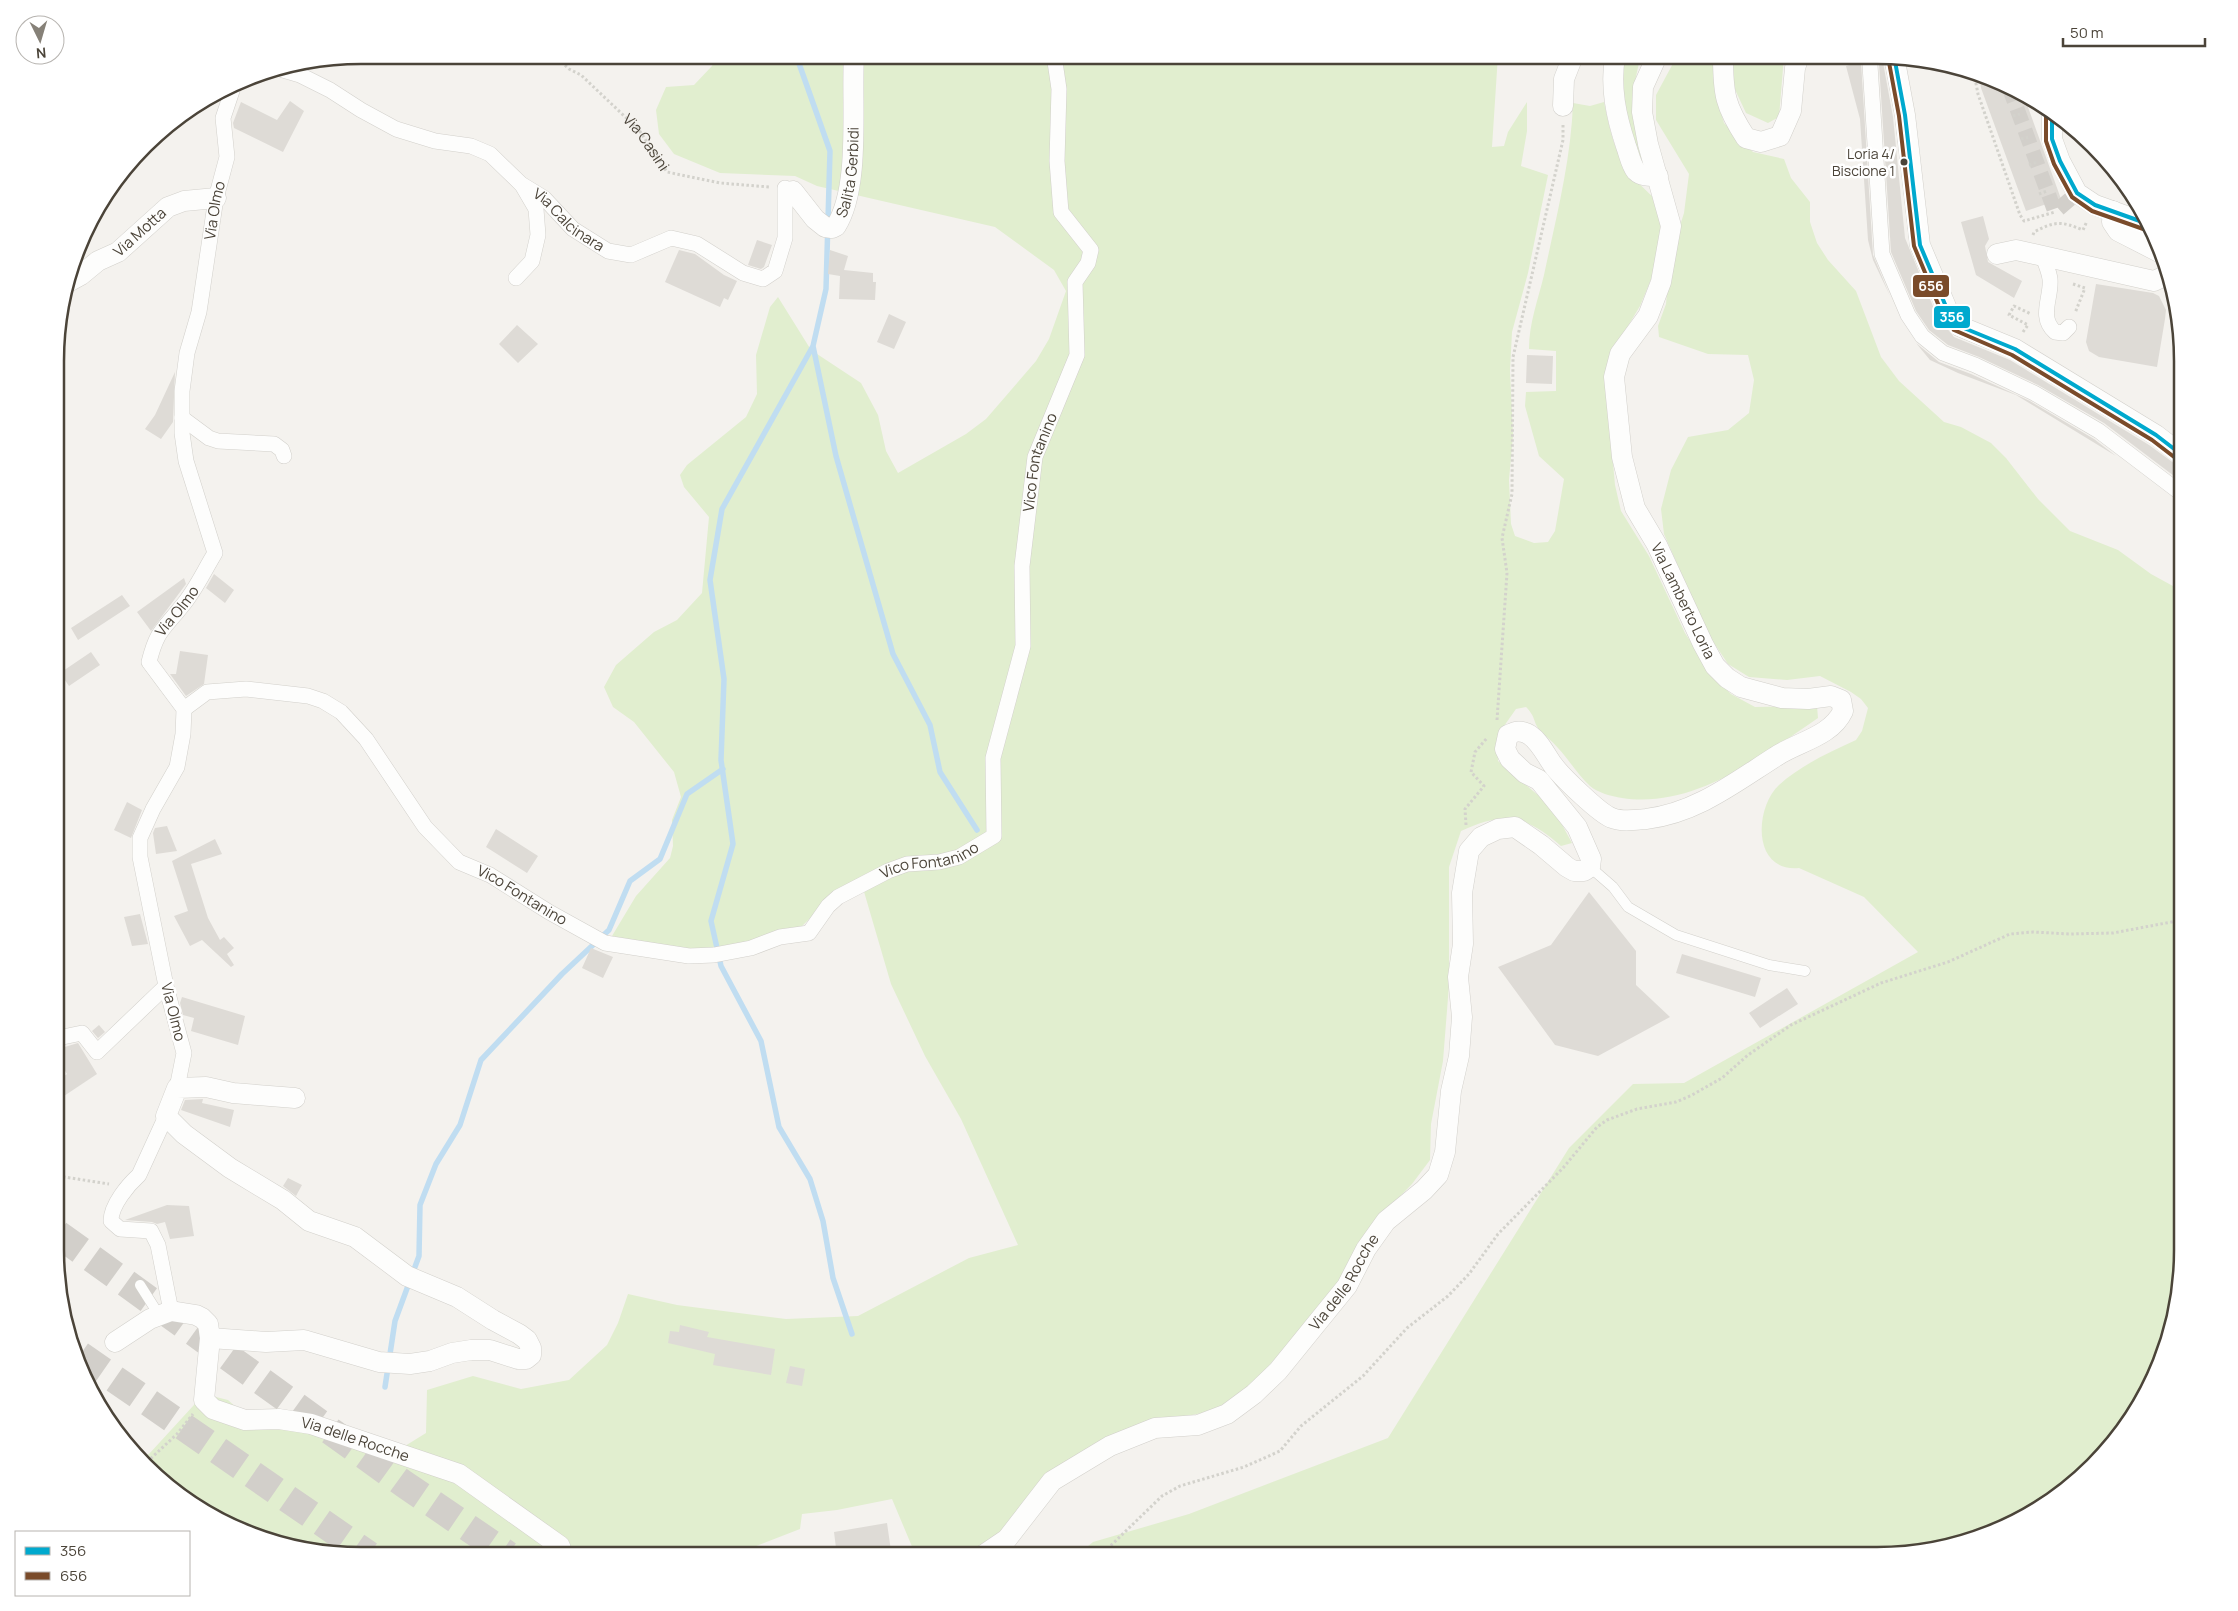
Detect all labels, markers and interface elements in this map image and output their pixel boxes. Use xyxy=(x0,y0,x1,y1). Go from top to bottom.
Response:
north arrow xyxy=(15,15,65,65)
scale bar xyxy=(2063,15,2206,47)
text: 50 m xyxy=(2070,22,2104,43)
text: N xyxy=(35,44,47,63)
street label: Via Casini xyxy=(618,109,674,175)
street label: Salita Gerbidi xyxy=(831,127,864,221)
place label: Loria 4/ Biscione 1 xyxy=(1832,144,1895,180)
marker: Loria 4/ Biscione 1 xyxy=(1899,157,1909,167)
street label: Via Olmo xyxy=(199,178,230,241)
street label: Via Calcinara xyxy=(529,183,608,256)
street label: Via Motta xyxy=(109,202,171,261)
line badge: 656 xyxy=(1912,274,1950,298)
text: 656 xyxy=(1918,276,1944,295)
line badge: 356 xyxy=(1933,305,1971,329)
text: 356 xyxy=(1939,307,1965,326)
street label: Vico Fontanino xyxy=(1018,409,1062,513)
street label: Via Lamberto Loria xyxy=(1646,539,1721,662)
street label: Via Olmo xyxy=(150,581,204,640)
street label: Vico Fontanino xyxy=(876,836,983,883)
street label: Vico Fontanino xyxy=(474,860,571,930)
street label: Via Olmo xyxy=(156,980,191,1043)
street label: Via delle Rocche xyxy=(1304,1229,1384,1335)
street label: Via delle Rocche xyxy=(300,1412,412,1467)
legend xyxy=(15,1531,190,1596)
text: 356 xyxy=(60,1540,86,1561)
text: 656 xyxy=(60,1565,87,1586)

